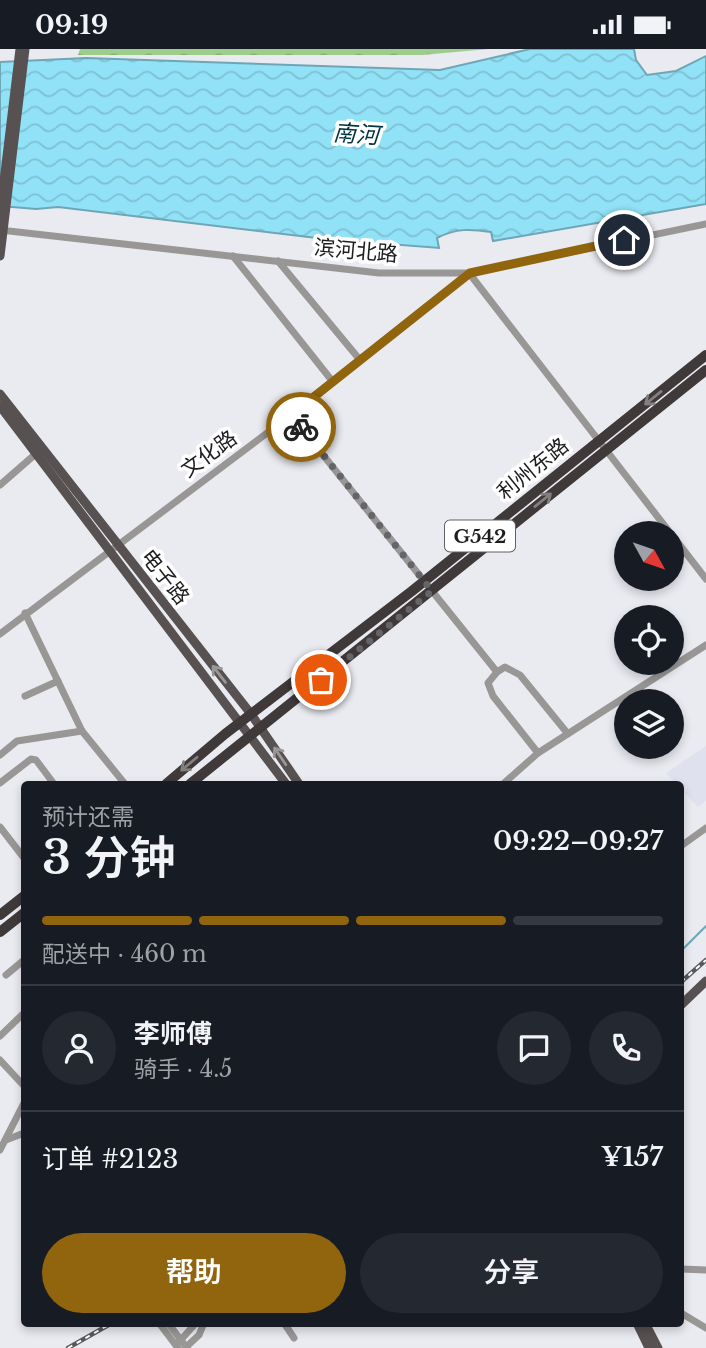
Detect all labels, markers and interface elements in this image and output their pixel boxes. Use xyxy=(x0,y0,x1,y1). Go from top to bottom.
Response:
text: 09:19 xyxy=(35,9,108,41)
water label: 南河 xyxy=(332,118,384,150)
pin xyxy=(594,210,654,270)
icon: home xyxy=(605,221,643,259)
street label: 滨河北路 xyxy=(313,234,399,268)
one-way arrow xyxy=(644,390,662,405)
courier xyxy=(266,392,336,462)
icon: bike xyxy=(282,408,320,446)
street label: 文化路 xyxy=(176,425,242,483)
street label: 利州东路 xyxy=(492,432,574,506)
one-way arrow xyxy=(534,492,552,508)
road number: G542 xyxy=(445,521,515,551)
north arrow xyxy=(614,521,684,591)
map controls xyxy=(614,521,684,759)
street label: 电子路 xyxy=(135,544,195,610)
button: locate xyxy=(614,605,684,675)
pin xyxy=(291,650,351,710)
icon: bag xyxy=(302,661,340,699)
one-way arrow xyxy=(211,665,227,683)
button: layers xyxy=(614,689,684,759)
one-way arrow xyxy=(273,746,287,766)
one-way arrow xyxy=(181,756,199,772)
text: 预计还需 xyxy=(42,803,134,831)
text: 09:22–09:27 xyxy=(493,825,663,857)
text: 3 分钟 xyxy=(42,829,176,886)
text: 配送中 · 460 m xyxy=(42,940,207,968)
button: person xyxy=(42,1011,116,1085)
button: chat xyxy=(497,1011,571,1085)
button: phone xyxy=(589,1011,663,1085)
text: 李师傅 xyxy=(134,1018,212,1050)
text: 骑手 · 4.5 xyxy=(134,1055,232,1083)
text: ¥157 xyxy=(601,1141,663,1173)
text: 订单 #2123 xyxy=(42,1143,178,1175)
button: 帮助 xyxy=(42,1233,346,1313)
button: 分享 xyxy=(360,1233,663,1313)

